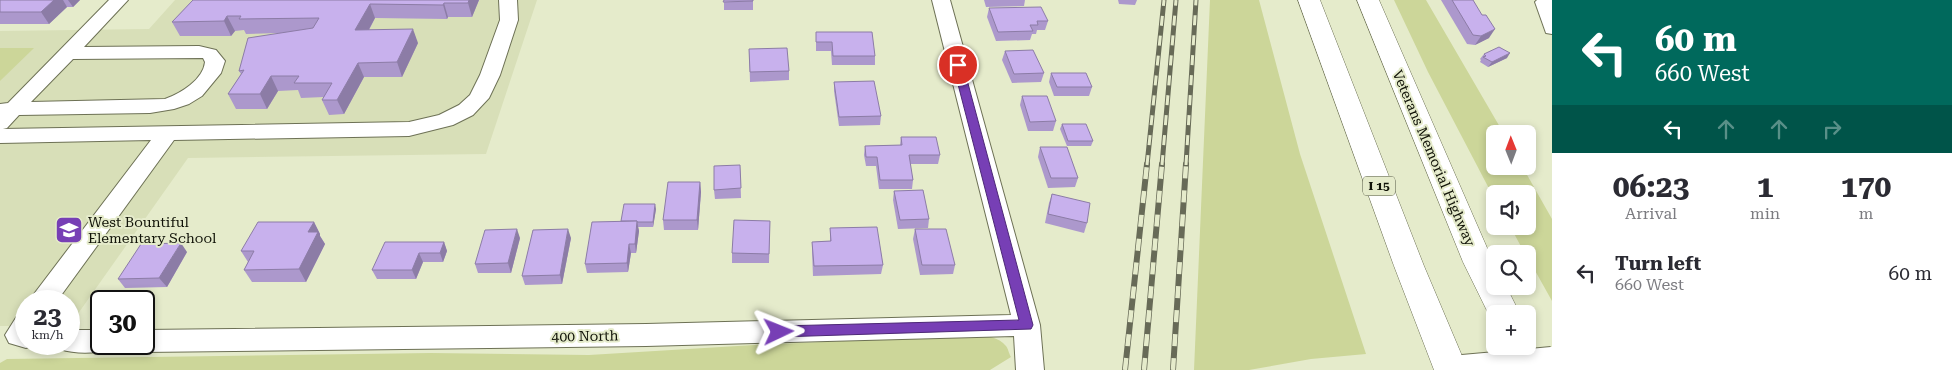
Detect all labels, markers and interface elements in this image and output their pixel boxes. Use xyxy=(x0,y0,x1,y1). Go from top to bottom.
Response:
text: 60 m xyxy=(1655,19,1737,60)
icon: left xyxy=(1572,20,1637,85)
pin xyxy=(937,44,979,86)
icon: arrive xyxy=(944,51,972,79)
text: 660 West xyxy=(1655,61,1750,86)
street label: Veterans Memorial Highway xyxy=(1390,68,1479,249)
icon: left xyxy=(1659,115,1687,143)
icon: ahead xyxy=(1712,115,1740,143)
icon: ahead xyxy=(1765,115,1793,143)
icon: right xyxy=(1818,115,1846,143)
north arrow xyxy=(1486,125,1536,175)
map controls xyxy=(1486,125,1536,355)
text: 06:23 xyxy=(1613,169,1689,204)
text: 1 xyxy=(1757,169,1773,204)
text: 170 xyxy=(1841,169,1891,204)
road number: I 15 xyxy=(1363,177,1395,196)
button: sound xyxy=(1486,185,1536,235)
text: Arrival xyxy=(1625,204,1677,223)
text: min xyxy=(1750,204,1780,223)
text: m xyxy=(1859,204,1873,223)
place label: West Bountiful Elementary School xyxy=(88,214,217,246)
school or university icon: West Bountiful Elementary School xyxy=(54,215,84,245)
button: search xyxy=(1486,245,1536,295)
text: Turn left xyxy=(1615,252,1701,275)
icon: left xyxy=(1572,259,1600,287)
text: 60 m xyxy=(1889,262,1932,285)
text: 660 West xyxy=(1615,275,1684,294)
speed limit sign: 30 xyxy=(90,290,155,355)
text: 23 xyxy=(33,302,62,331)
position arrow xyxy=(752,305,804,357)
button: + xyxy=(1486,305,1536,355)
street label: 400 North xyxy=(551,327,619,345)
text: km/h xyxy=(31,328,64,342)

